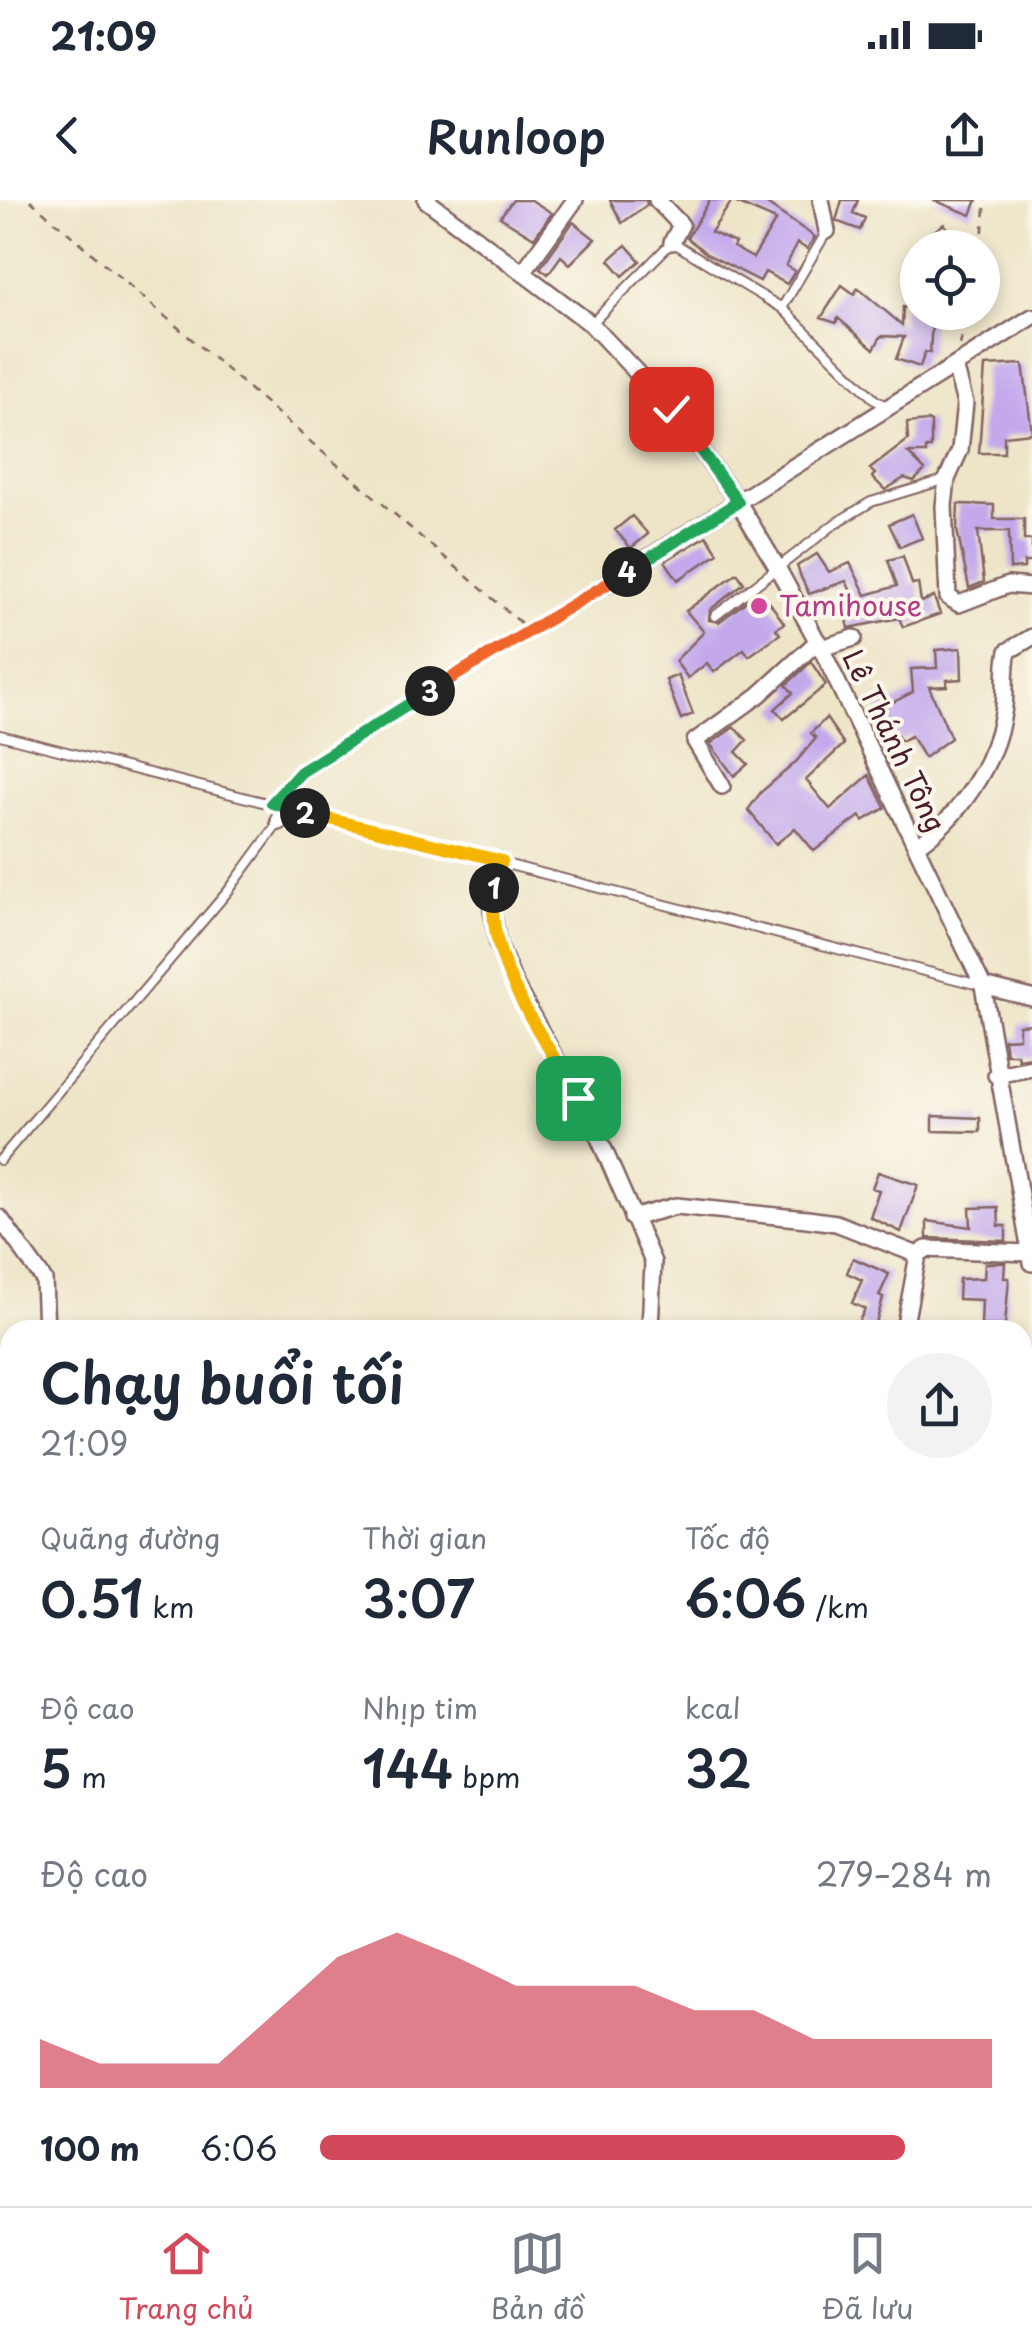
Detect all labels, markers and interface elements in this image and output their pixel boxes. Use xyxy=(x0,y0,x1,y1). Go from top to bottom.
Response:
text: 21:09 xyxy=(50,7,157,64)
text: Runloop xyxy=(426,101,606,169)
icon: back xyxy=(40,108,95,163)
icon: share xyxy=(937,108,992,163)
map controls xyxy=(900,230,1000,330)
button: locate xyxy=(900,230,1000,330)
pin xyxy=(629,367,714,452)
icon: check xyxy=(644,382,699,437)
pin: 4 xyxy=(602,547,652,597)
text: 4 xyxy=(617,550,637,593)
place label: Tamihouse xyxy=(779,583,922,626)
marker: Tamihouse xyxy=(748,595,770,617)
street label: Lê Thánh Tông xyxy=(832,642,958,839)
pin: 3 xyxy=(405,666,455,716)
text: 3 xyxy=(421,669,439,712)
pin: 2 xyxy=(280,788,330,838)
text: 2 xyxy=(295,791,315,834)
pin: 1 xyxy=(469,863,519,913)
text: 1 xyxy=(487,866,501,909)
pin xyxy=(536,1056,621,1141)
icon: arrive xyxy=(551,1071,606,1126)
text: Chạy buổi tối xyxy=(40,1340,404,1423)
button: share xyxy=(887,1353,992,1458)
text: 21:09 xyxy=(40,1419,128,1467)
text: Quãng đường xyxy=(40,1516,220,1559)
text: Thời gian xyxy=(362,1516,487,1559)
text: Tốc độ xyxy=(685,1516,770,1559)
text: 0.51 xyxy=(40,1559,143,1635)
text: 3:07 xyxy=(362,1559,475,1635)
text: 6:06 xyxy=(685,1559,806,1635)
text: km xyxy=(143,1585,194,1628)
text: /km xyxy=(806,1585,869,1628)
text: Độ cao xyxy=(40,1686,135,1729)
text: Nhịp tim xyxy=(362,1686,478,1729)
text: kcal xyxy=(685,1686,741,1729)
text: 5 xyxy=(40,1729,72,1805)
text: 144 xyxy=(362,1729,453,1805)
text: 32 xyxy=(685,1729,752,1805)
text: m xyxy=(72,1755,107,1798)
text: bpm xyxy=(453,1755,520,1798)
text: Độ cao xyxy=(40,1850,148,1898)
text: 279–284 m xyxy=(816,1850,992,1898)
text: 100 m xyxy=(40,2124,140,2172)
text: 6:06 xyxy=(200,2124,277,2172)
tab: Trang chủ xyxy=(119,2226,254,2329)
tab: Bản đồ xyxy=(491,2226,585,2329)
tab: Đã lưu xyxy=(822,2226,913,2329)

